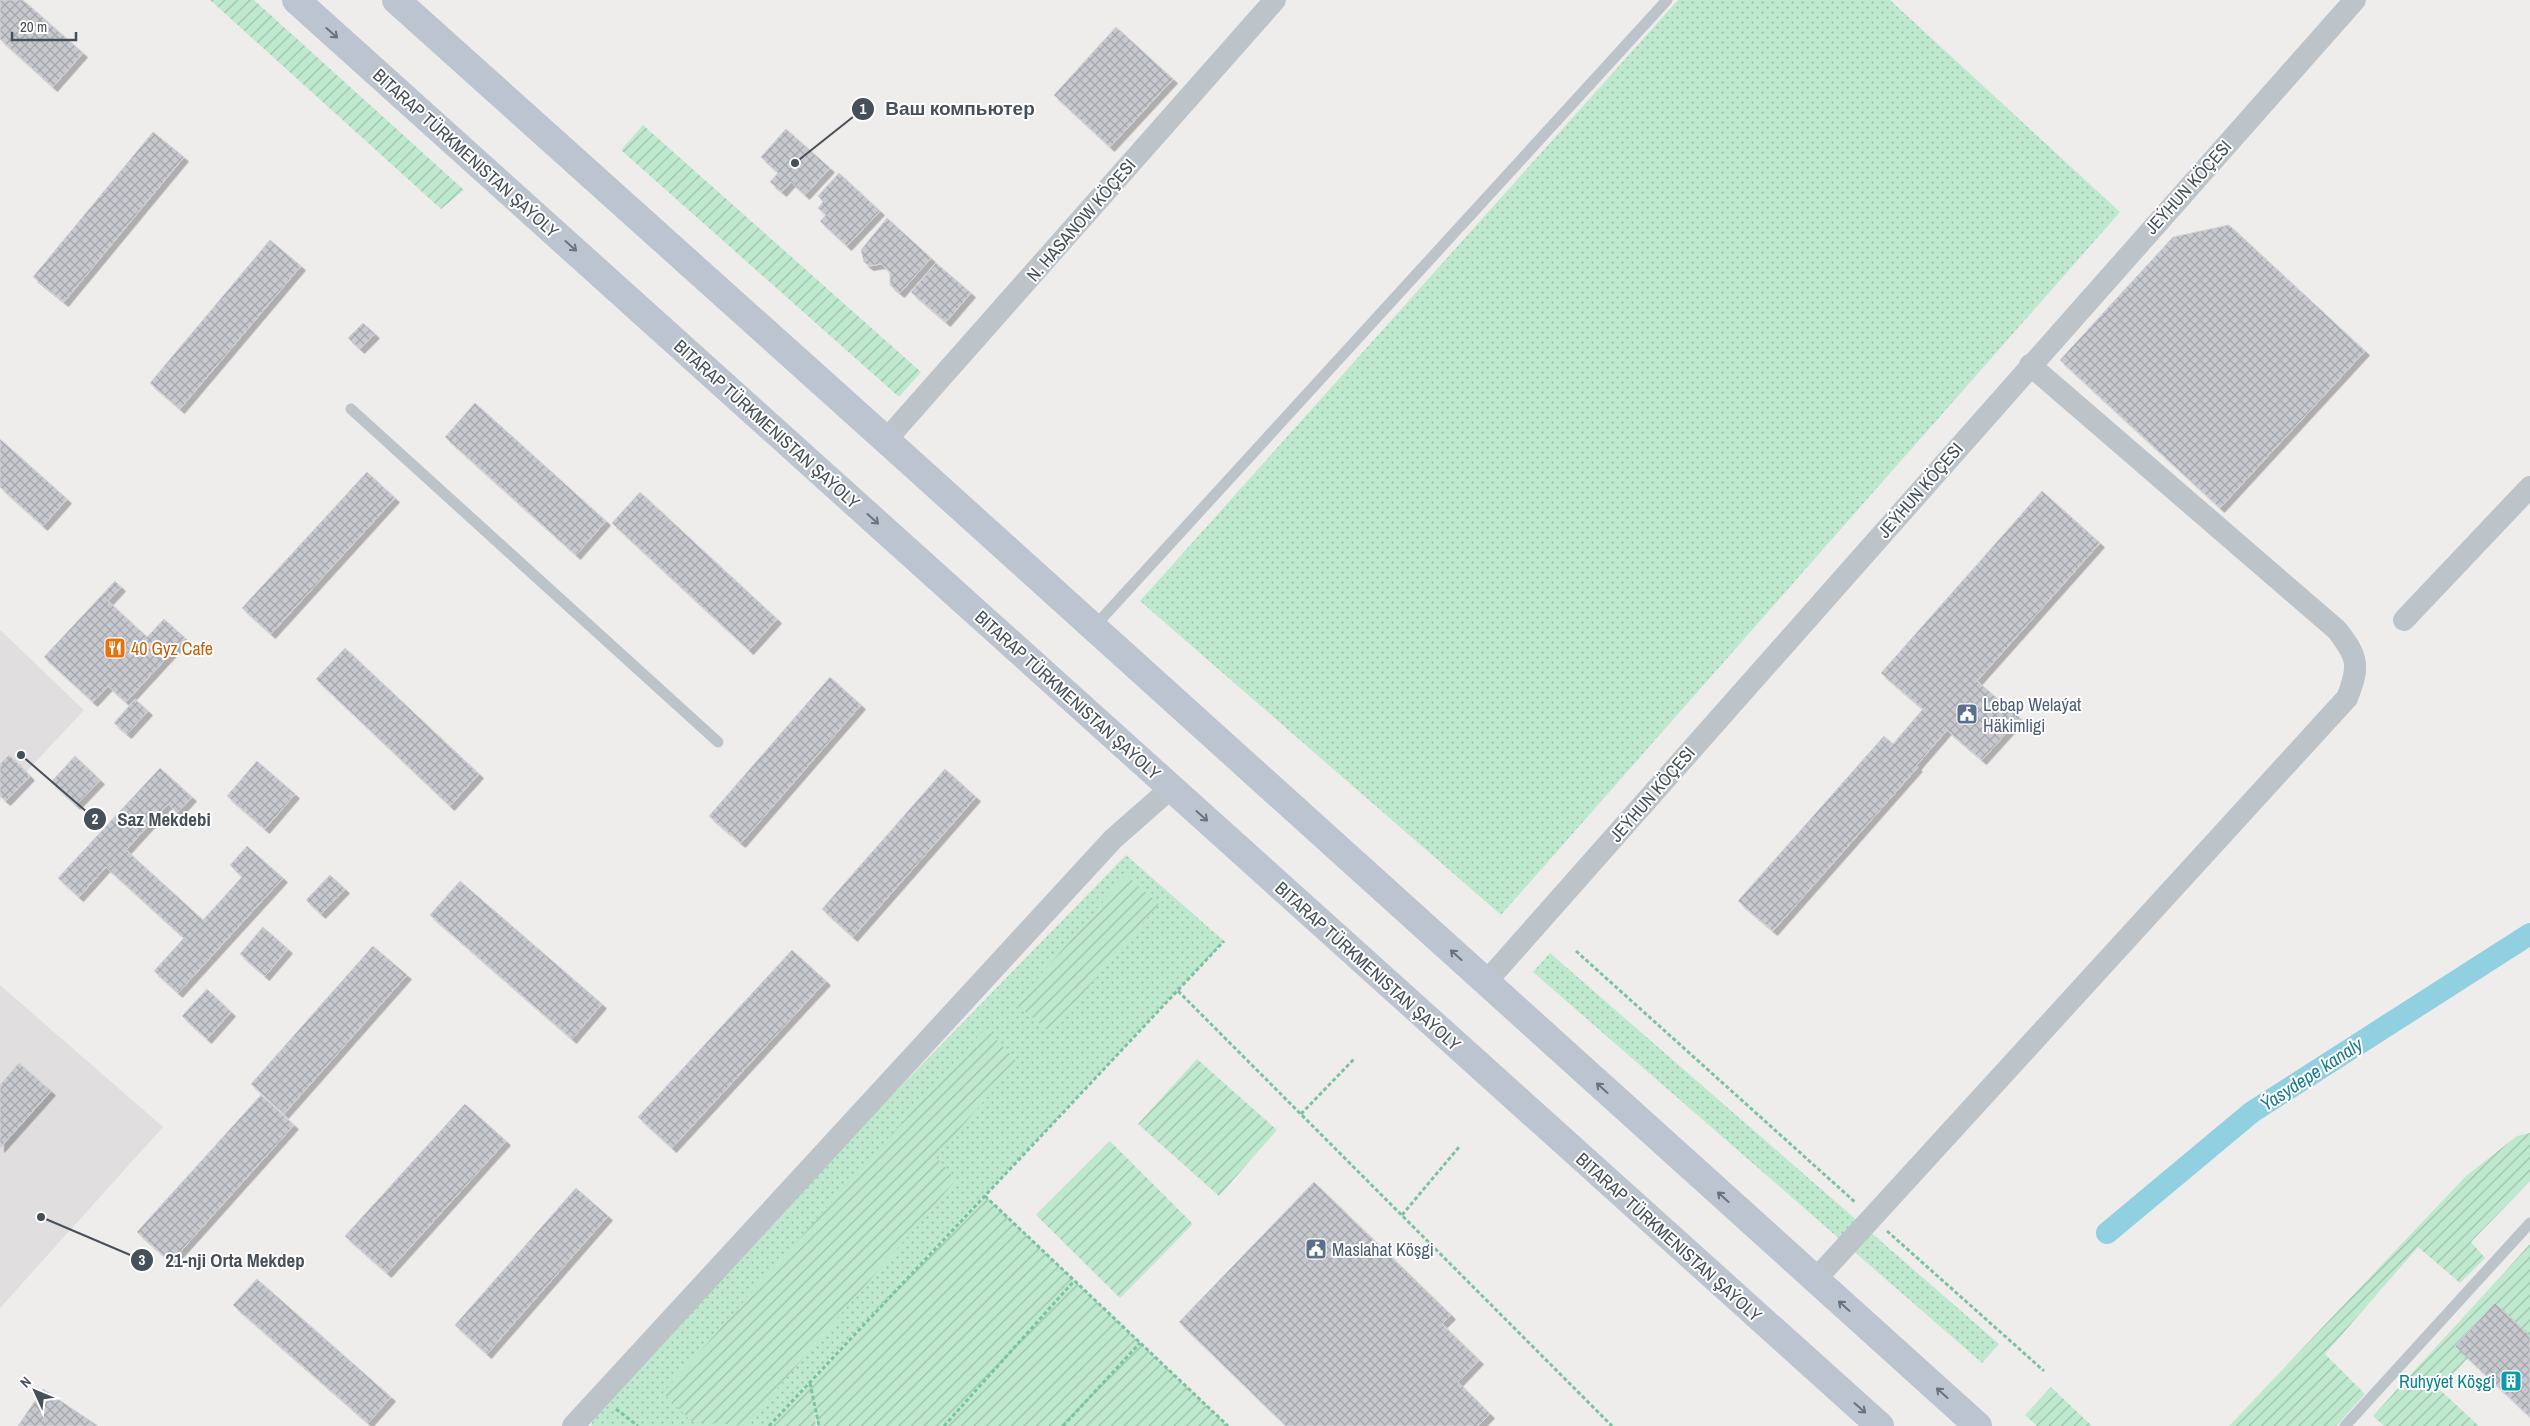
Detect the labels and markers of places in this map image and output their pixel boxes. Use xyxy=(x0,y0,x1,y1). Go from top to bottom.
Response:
callout: Ваш компьютер xyxy=(850,92,1045,126)
restaurant icon: 40 Gyz Cafe xyxy=(103,636,127,660)
place label: 40 Gyz Cafe xyxy=(131,636,213,661)
place label: Lebap Welaýat Häkimligi xyxy=(1983,692,2081,738)
public building icon: Lebap Welaýat Häkimligi xyxy=(1955,702,1979,726)
callout: Saz Mekdebi xyxy=(82,802,221,836)
public building icon: Maslahat Köşgi xyxy=(1304,1237,1328,1261)
place label: Maslahat Köşgi xyxy=(1332,1237,1434,1262)
callout: 21-nji Orta Mekdep xyxy=(130,1243,314,1277)
place label: Ruhyýet Köşgi xyxy=(2399,1369,2495,1394)
building icon: Ruhyýet Köşgi xyxy=(2499,1369,2523,1393)

